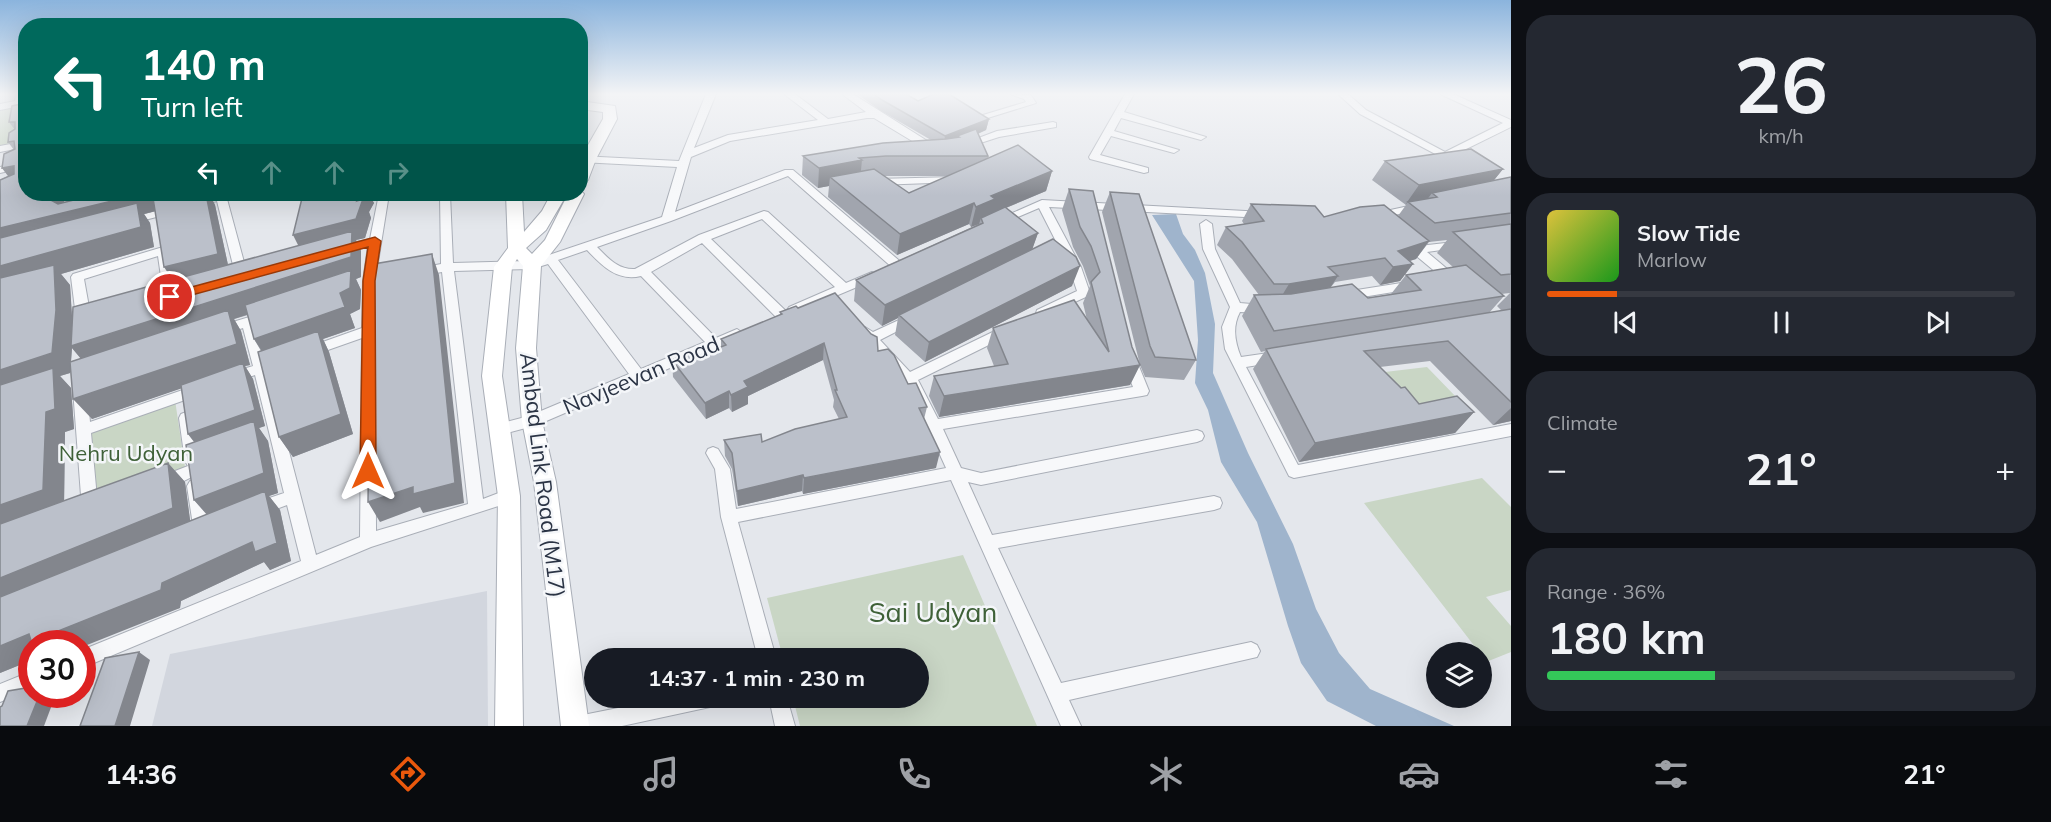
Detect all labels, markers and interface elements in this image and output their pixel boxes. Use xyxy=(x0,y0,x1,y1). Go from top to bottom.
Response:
text: 26 xyxy=(1734,35,1828,133)
text: 140 m xyxy=(141,38,266,91)
icon: left xyxy=(42,42,120,120)
text: Turn left xyxy=(141,90,243,124)
text: km/h xyxy=(1758,123,1804,148)
icon: left xyxy=(192,156,225,189)
icon: ahead xyxy=(255,156,288,189)
icon: ahead xyxy=(318,156,351,189)
icon: right xyxy=(381,156,414,189)
text: Slow Tide xyxy=(1637,219,1740,247)
text: Marlow xyxy=(1637,247,1707,272)
pin xyxy=(144,271,195,322)
icon: arrive xyxy=(153,280,186,313)
icon: previous xyxy=(1609,306,1642,339)
icon: pause xyxy=(1765,306,1798,339)
icon: next xyxy=(1921,306,1954,339)
street label: Navjeevan Road xyxy=(558,329,724,421)
street label: Ambad Link Road (M17) xyxy=(514,351,572,599)
text: Climate xyxy=(1547,410,1618,435)
park label: Nehru Udyan xyxy=(59,439,193,467)
position arrow xyxy=(336,439,400,503)
text: 21° xyxy=(1745,440,1817,496)
text: − xyxy=(1547,448,1567,489)
text: + xyxy=(1995,448,2015,489)
text: Range · 36% xyxy=(1547,579,1665,604)
park label: Sai Udyan xyxy=(869,595,997,629)
text: 180 km xyxy=(1547,609,1706,665)
speed limit sign: 30 xyxy=(18,630,96,708)
map controls xyxy=(1426,642,1492,708)
button: layers xyxy=(1426,642,1492,708)
text: 14:37 · 1 min · 230 m xyxy=(648,664,865,692)
icon: directions xyxy=(387,753,429,795)
icon: music xyxy=(640,753,682,795)
icon: phone xyxy=(893,753,935,795)
icon: climate xyxy=(1145,753,1187,795)
icon: car xyxy=(1398,753,1440,795)
icon: filters xyxy=(1650,753,1692,795)
text: 14:36 xyxy=(105,757,177,791)
text: 21° xyxy=(1903,757,1946,791)

